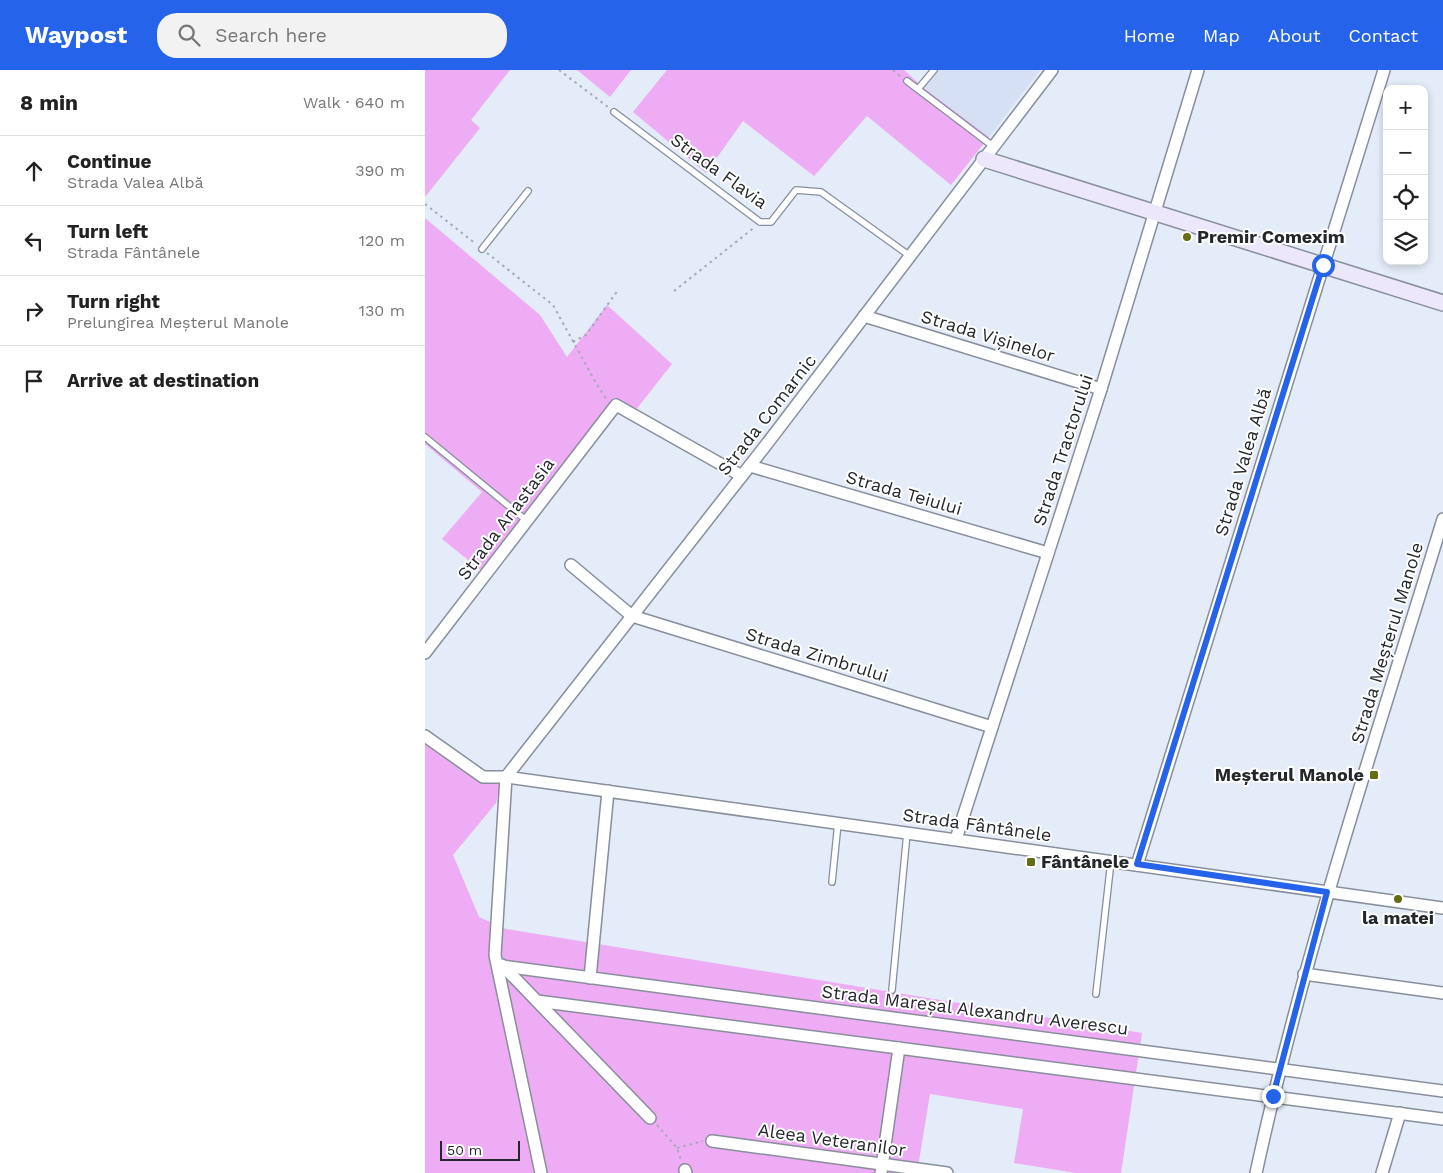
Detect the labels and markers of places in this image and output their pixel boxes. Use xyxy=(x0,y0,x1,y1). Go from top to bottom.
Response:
place label: Premir Comexim xyxy=(1197,226,1345,247)
marker: Premir Comexim xyxy=(1181,231,1193,243)
place label: Meșterul Manole xyxy=(1215,764,1364,785)
marker: Meșterul Manole xyxy=(1368,769,1380,781)
place label: Fântânele xyxy=(1041,851,1129,872)
marker: Fântânele xyxy=(1025,856,1037,868)
marker: la matei xyxy=(1392,893,1404,905)
place label: la matei xyxy=(1362,907,1434,928)

